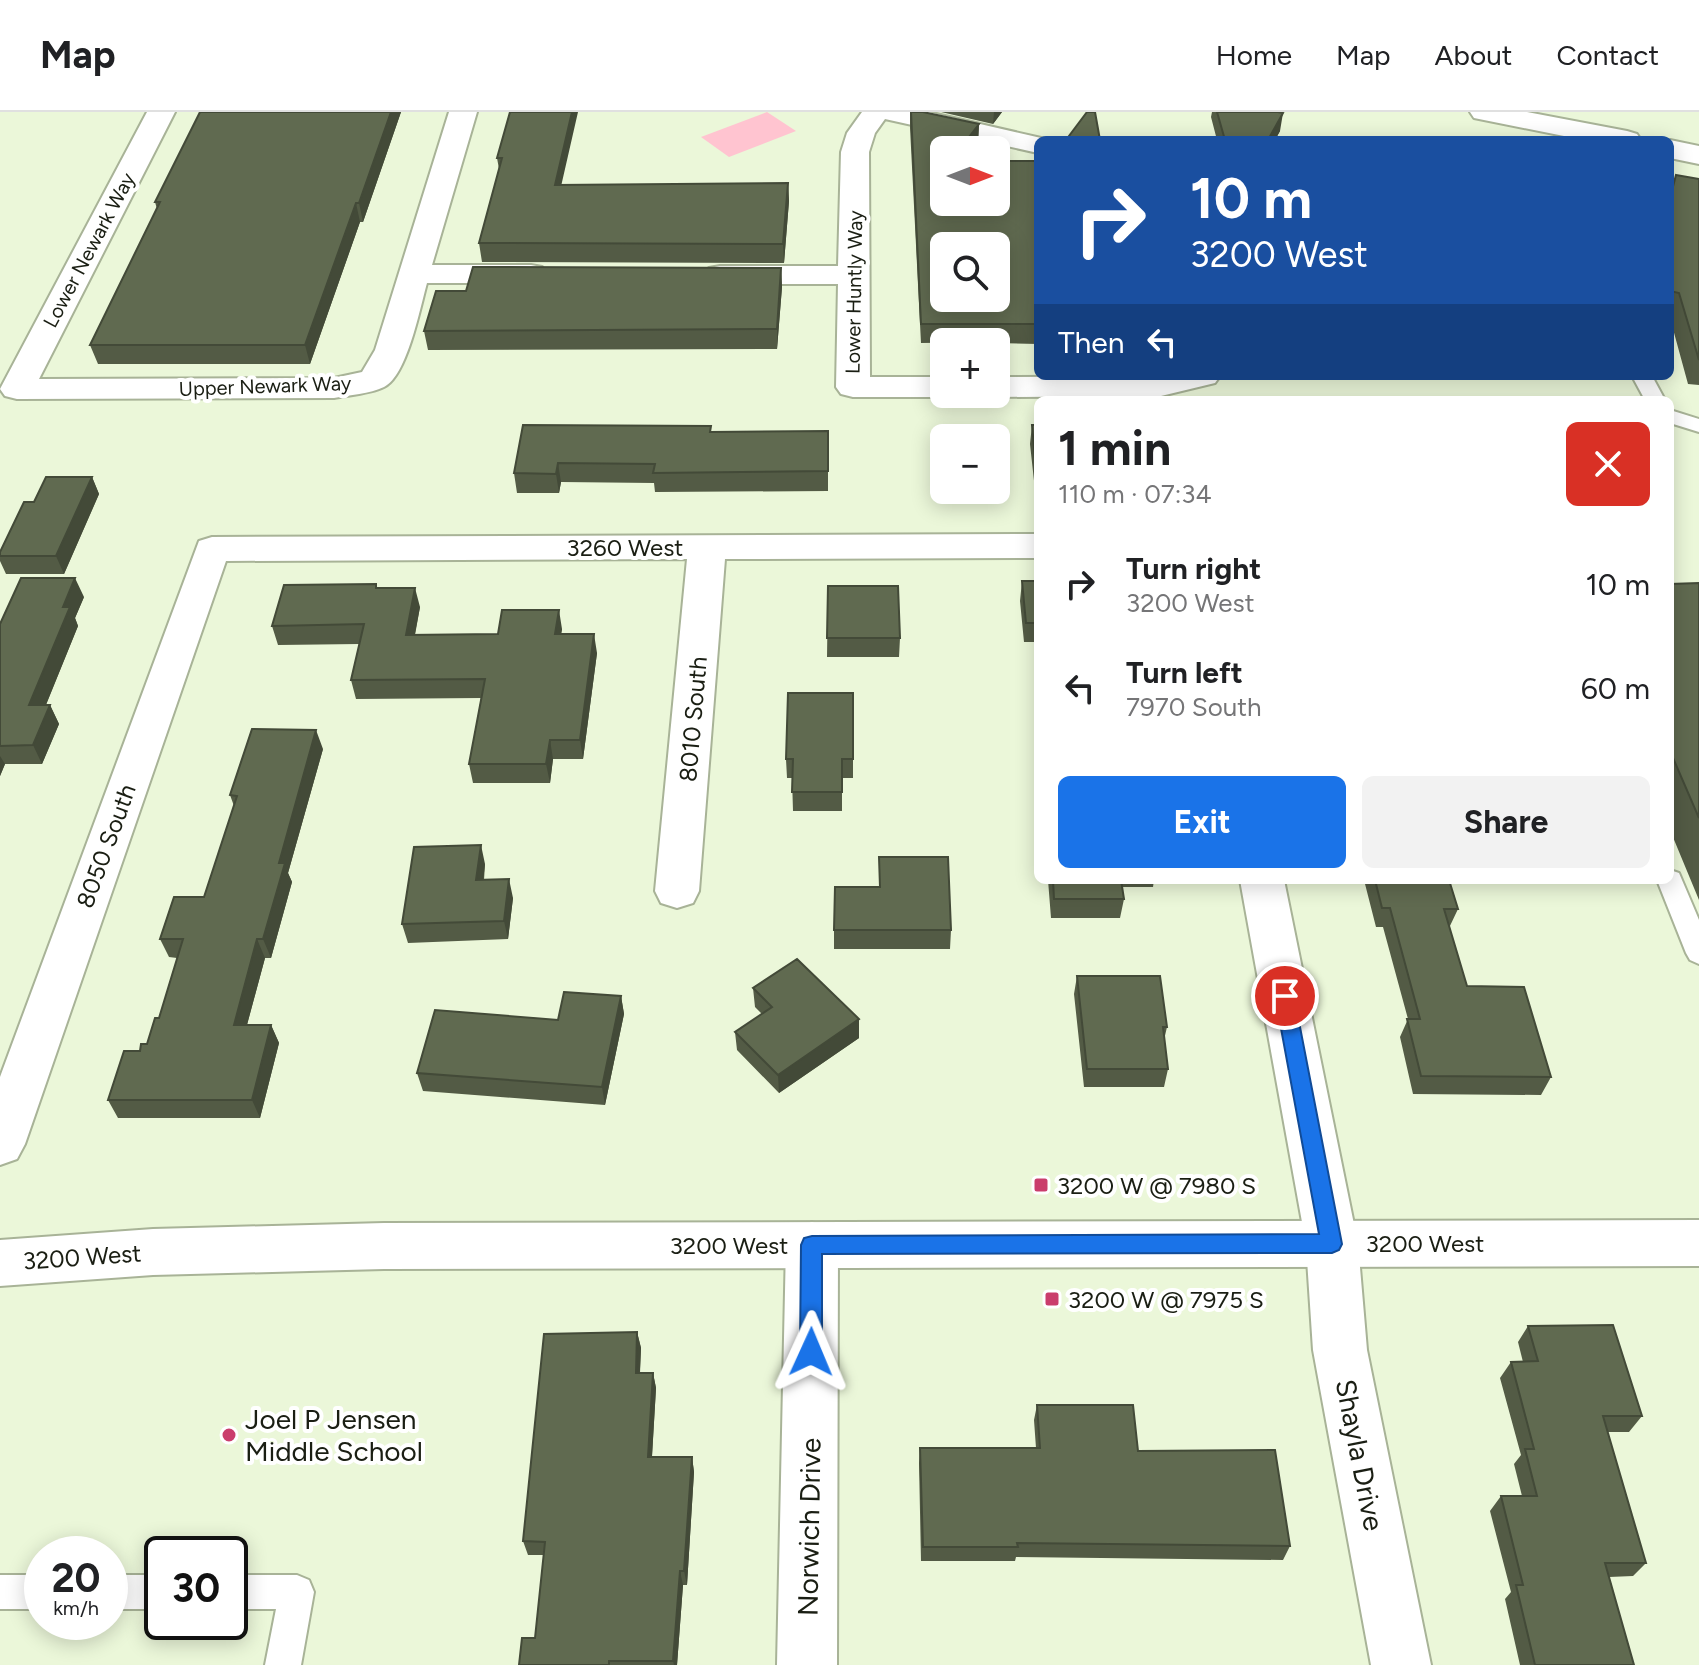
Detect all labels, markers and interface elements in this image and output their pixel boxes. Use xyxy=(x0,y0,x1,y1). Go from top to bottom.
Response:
text: Map xyxy=(40,32,116,78)
text: Home xyxy=(1216,38,1292,72)
text: Map xyxy=(1336,38,1391,72)
text: About xyxy=(1435,38,1512,72)
text: Contact xyxy=(1556,38,1659,72)
north arrow xyxy=(930,136,1010,216)
map controls xyxy=(930,136,1010,504)
text: 10 m xyxy=(1190,165,1312,232)
street label: Lower Newark Way xyxy=(38,168,140,332)
icon: right xyxy=(1058,168,1162,272)
street label: Lower Huntly Way xyxy=(841,210,867,374)
button: search xyxy=(930,232,1010,312)
text: 3200 West xyxy=(1190,233,1368,276)
icon: left xyxy=(1140,320,1184,364)
text: Then xyxy=(1058,324,1124,361)
button: + xyxy=(930,328,1010,408)
street label: Upper Newark Way xyxy=(178,371,352,401)
text: 1 min xyxy=(1058,419,1171,477)
button: close xyxy=(1566,422,1650,506)
button: − xyxy=(930,424,1010,504)
text: 110 m · 07:34 xyxy=(1058,478,1212,510)
street label: 3260 West xyxy=(567,533,683,562)
text: Turn right xyxy=(1126,550,1261,587)
icon: right xyxy=(1058,562,1102,606)
text: 10 m xyxy=(1585,566,1650,603)
text: 3200 West xyxy=(1126,587,1254,619)
text: Turn left xyxy=(1126,654,1243,691)
street label: 8010 South xyxy=(673,655,713,783)
icon: left xyxy=(1058,666,1102,710)
text: 60 m xyxy=(1581,670,1650,707)
text: 7970 South xyxy=(1126,691,1262,723)
button: Exit xyxy=(1058,776,1346,868)
button: Share xyxy=(1362,776,1650,868)
street label: 8050 South xyxy=(70,780,142,912)
pin xyxy=(1251,962,1319,1030)
icon: arrive xyxy=(1263,974,1307,1018)
place label: 3200 W @ 7980 S xyxy=(1057,1171,1256,1200)
marker: 3200 W @ 7980 S xyxy=(1032,1176,1050,1194)
street label: 3200 West xyxy=(1366,1229,1484,1258)
street label: 3200 West xyxy=(670,1231,788,1260)
street label: 3200 West xyxy=(22,1238,142,1276)
place label: 3200 W @ 7975 S xyxy=(1068,1285,1264,1314)
marker: 3200 W @ 7975 S xyxy=(1043,1290,1061,1308)
position arrow xyxy=(769,1310,853,1394)
street label: Shayla Drive xyxy=(1329,1376,1391,1534)
place label: Joel P Jensen Middle School xyxy=(245,1402,423,1468)
marker: Joel P Jensen Middle School xyxy=(220,1426,238,1444)
street label: Norwich Drive xyxy=(790,1438,828,1616)
speed limit sign: 30 xyxy=(144,1536,248,1640)
text: 20 xyxy=(51,1554,101,1602)
text: km/h xyxy=(53,1596,99,1620)

